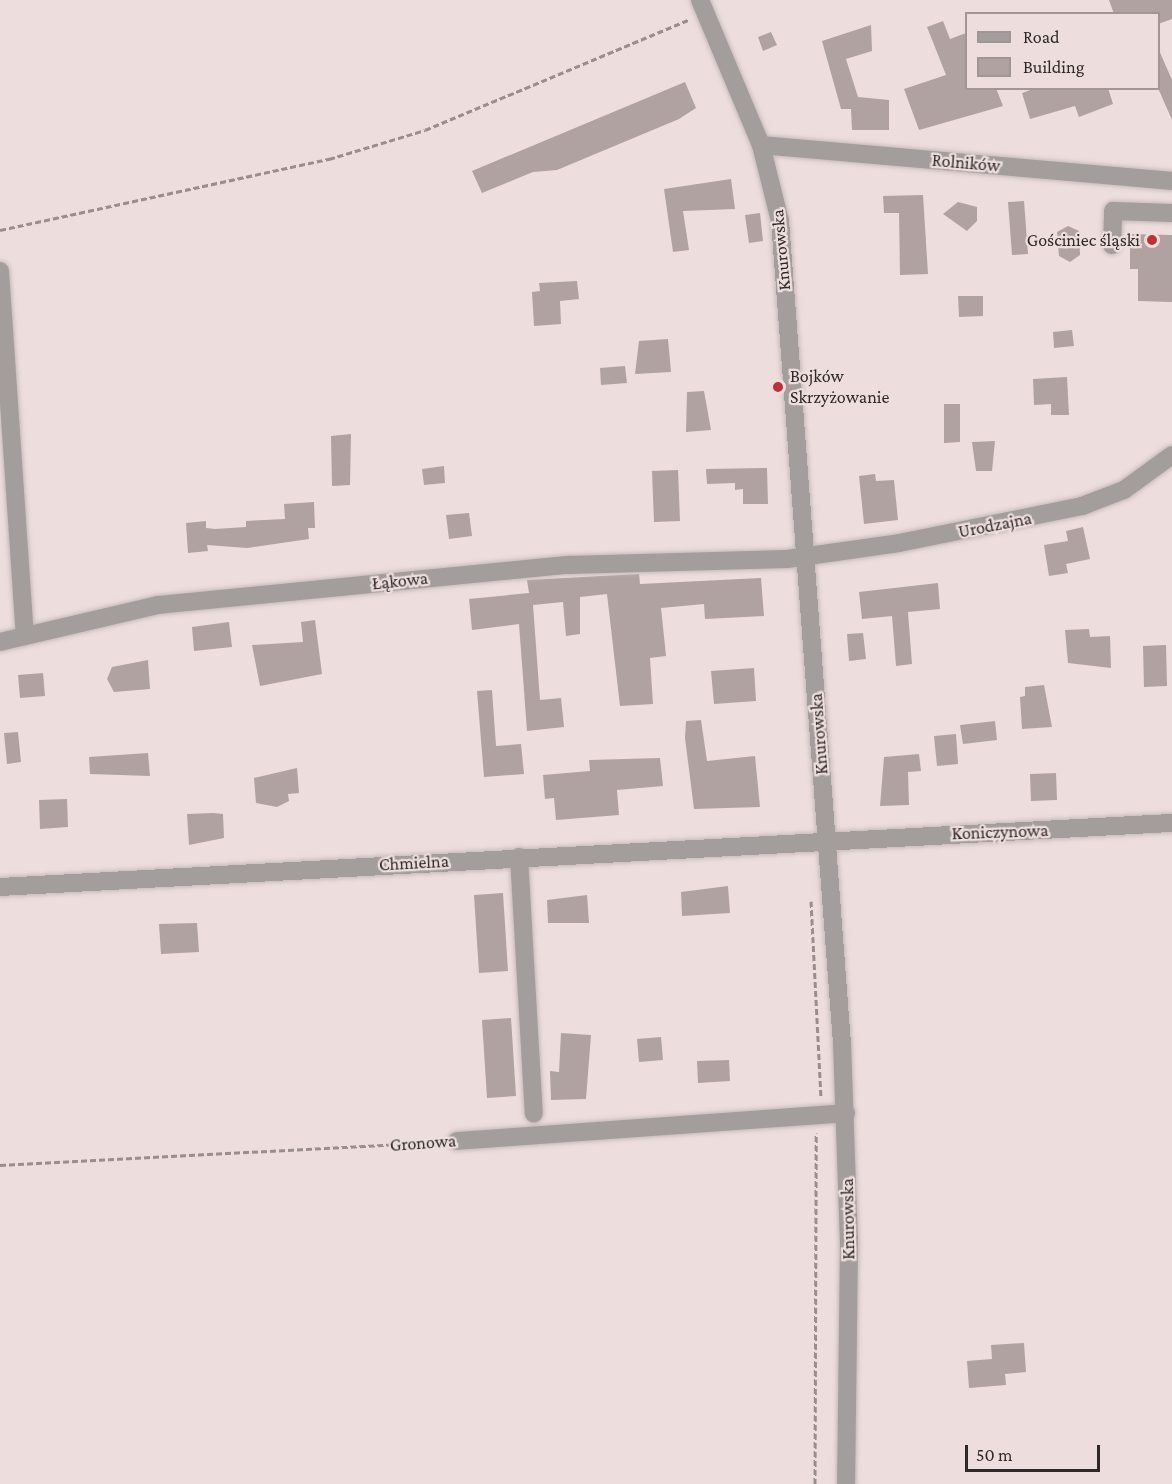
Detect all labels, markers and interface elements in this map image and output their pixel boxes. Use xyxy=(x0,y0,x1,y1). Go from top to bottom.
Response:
legend xyxy=(965,12,1160,90)
text: Road xyxy=(1023,27,1060,47)
text: Building xyxy=(1023,57,1084,77)
street label: Rolników xyxy=(931,149,1001,177)
street label: Knurowska xyxy=(767,208,795,292)
place label: Gościniec śląski xyxy=(1027,229,1140,251)
marker: Gościniec śląski xyxy=(1145,233,1159,247)
place label: Bojków Skrzyżowanie xyxy=(790,366,889,409)
marker: Bojków Skrzyżowanie xyxy=(771,380,785,394)
street label: Urodzajna xyxy=(956,507,1034,543)
street label: Łąkowa xyxy=(371,567,429,595)
street label: Knurowska xyxy=(805,693,833,775)
street label: Koniczynowa xyxy=(951,820,1049,844)
street label: Chmielna xyxy=(378,850,450,876)
street label: Gronowa xyxy=(389,1130,457,1156)
street label: Knurowska xyxy=(836,1178,860,1260)
scale bar xyxy=(968,1433,1103,1471)
text: 50 m xyxy=(976,1445,1013,1465)

